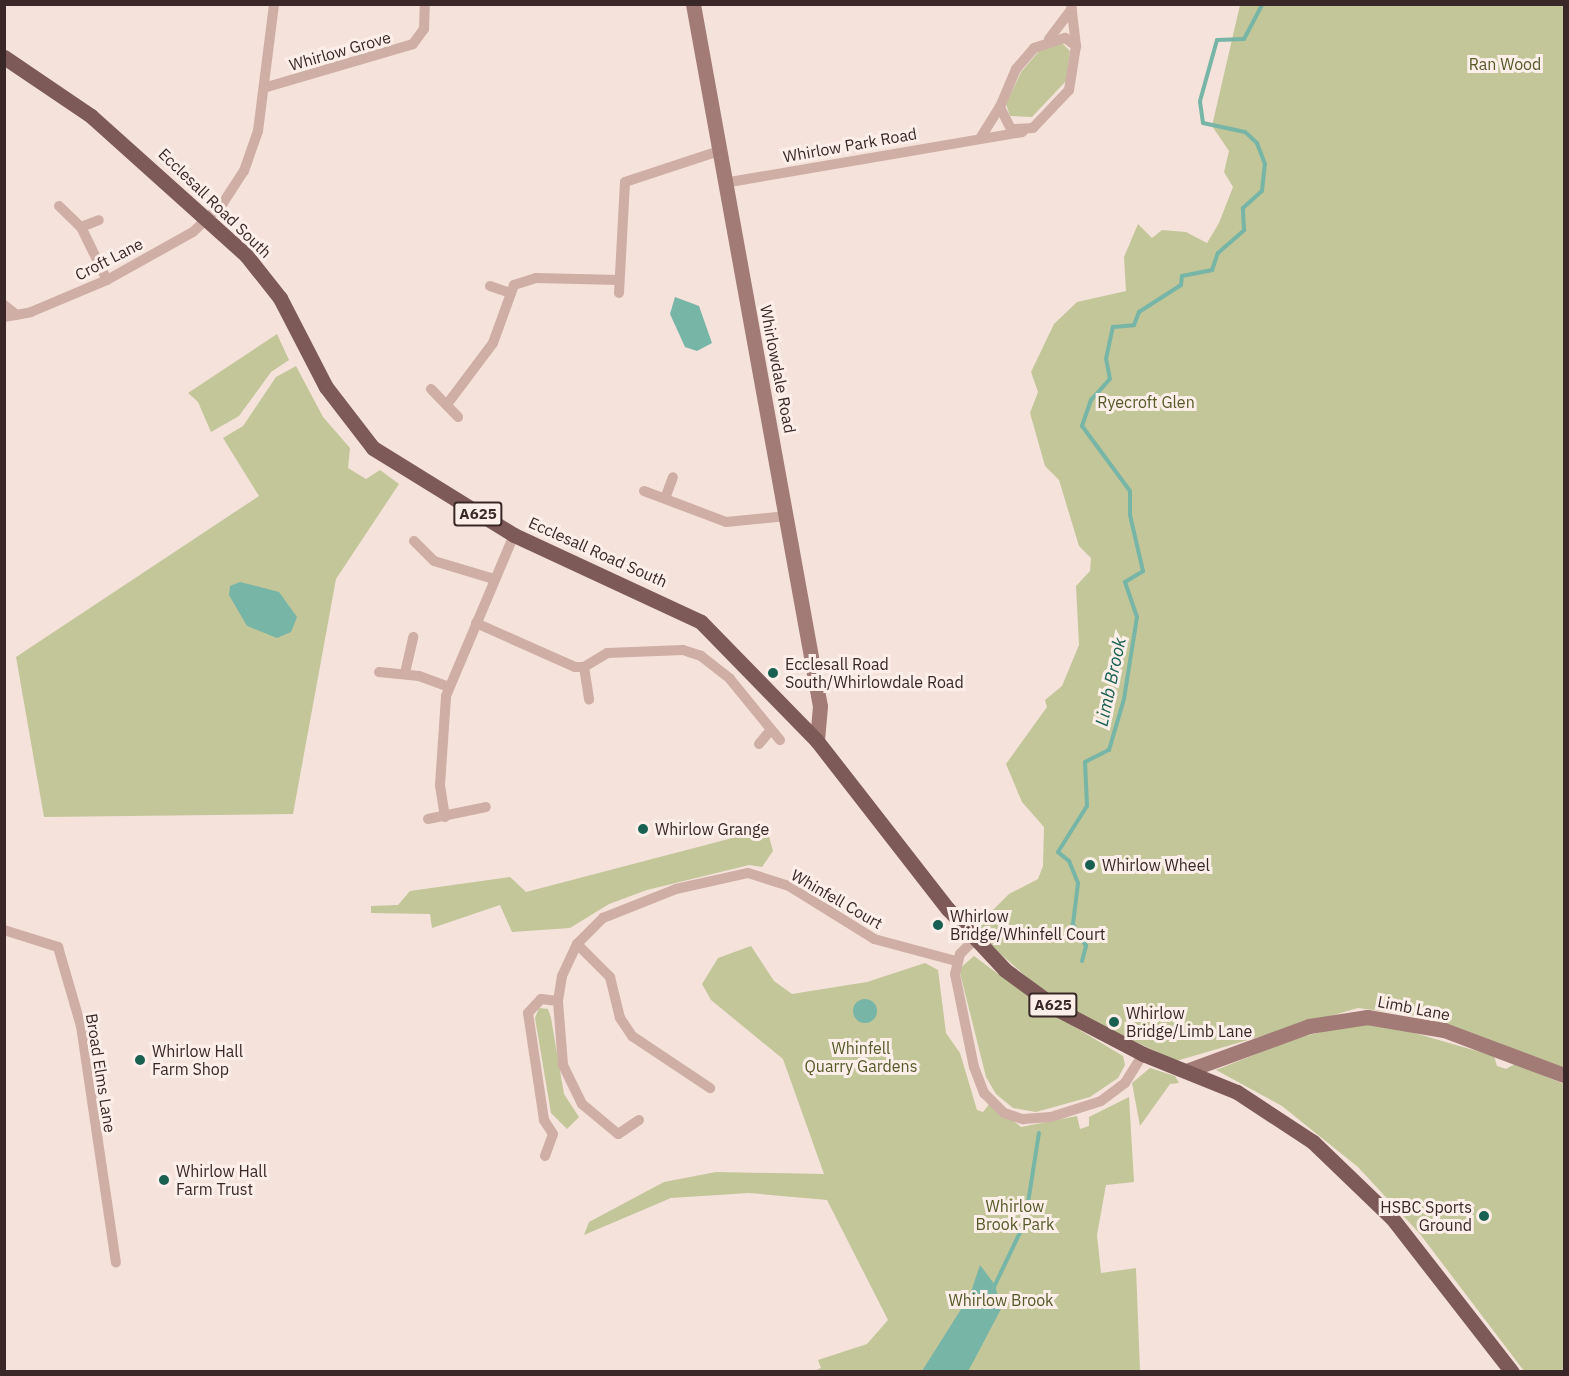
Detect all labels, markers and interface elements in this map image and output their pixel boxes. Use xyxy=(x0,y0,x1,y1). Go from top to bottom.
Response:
street label: Whirlow Grove xyxy=(287,27,393,75)
park label: Ran Wood xyxy=(1469,54,1541,74)
street label: Whirlow Park Road xyxy=(782,124,918,166)
street label: Ecclesall Road South xyxy=(155,144,275,262)
street label: Croft Lane xyxy=(72,234,146,284)
street label: Whirlowdale Road xyxy=(756,303,800,435)
park label: Ryecroft Glen xyxy=(1097,392,1195,412)
road number: A625 xyxy=(452,502,504,526)
street label: Ecclesall Road South xyxy=(526,513,670,591)
water label: Limb Brook xyxy=(1091,636,1131,728)
place label: Ecclesall Road South/Whirlowdale Road xyxy=(785,654,964,692)
marker: Ecclesall Road South/Whirlowdale Road xyxy=(766,666,780,680)
place label: Whirlow Grange xyxy=(655,819,769,839)
marker: Whirlow Grange xyxy=(636,822,650,836)
place label: Whirlow Wheel xyxy=(1102,855,1210,875)
marker: Whirlow Wheel xyxy=(1083,858,1097,872)
street label: Whinfell Court xyxy=(788,865,886,933)
place label: Whirlow Bridge/Whinfell Court xyxy=(950,906,1105,944)
marker: Whirlow Bridge/Whinfell Court xyxy=(931,918,945,932)
street label: Limb Lane xyxy=(1376,992,1452,1024)
road number: A625 xyxy=(1028,993,1078,1017)
place label: Whirlow Bridge/Limb Lane xyxy=(1126,1003,1252,1041)
street label: Broad Elms Lane xyxy=(82,1012,120,1134)
marker: Whirlow Bridge/Limb Lane xyxy=(1107,1015,1121,1029)
park label: Whinfell Quarry Gardens xyxy=(804,1038,918,1076)
place label: Whirlow Hall Farm Shop xyxy=(152,1041,243,1079)
marker: Whirlow Hall Farm Shop xyxy=(133,1053,147,1067)
place label: Whirlow Hall Farm Trust xyxy=(176,1161,267,1199)
marker: Whirlow Hall Farm Trust xyxy=(157,1173,171,1187)
park label: Whirlow Brook Park xyxy=(976,1196,1054,1234)
place label: HSBC Sports Ground xyxy=(1380,1197,1472,1235)
marker: HSBC Sports Ground xyxy=(1477,1209,1491,1223)
park label: Whirlow Brook xyxy=(948,1290,1054,1310)

